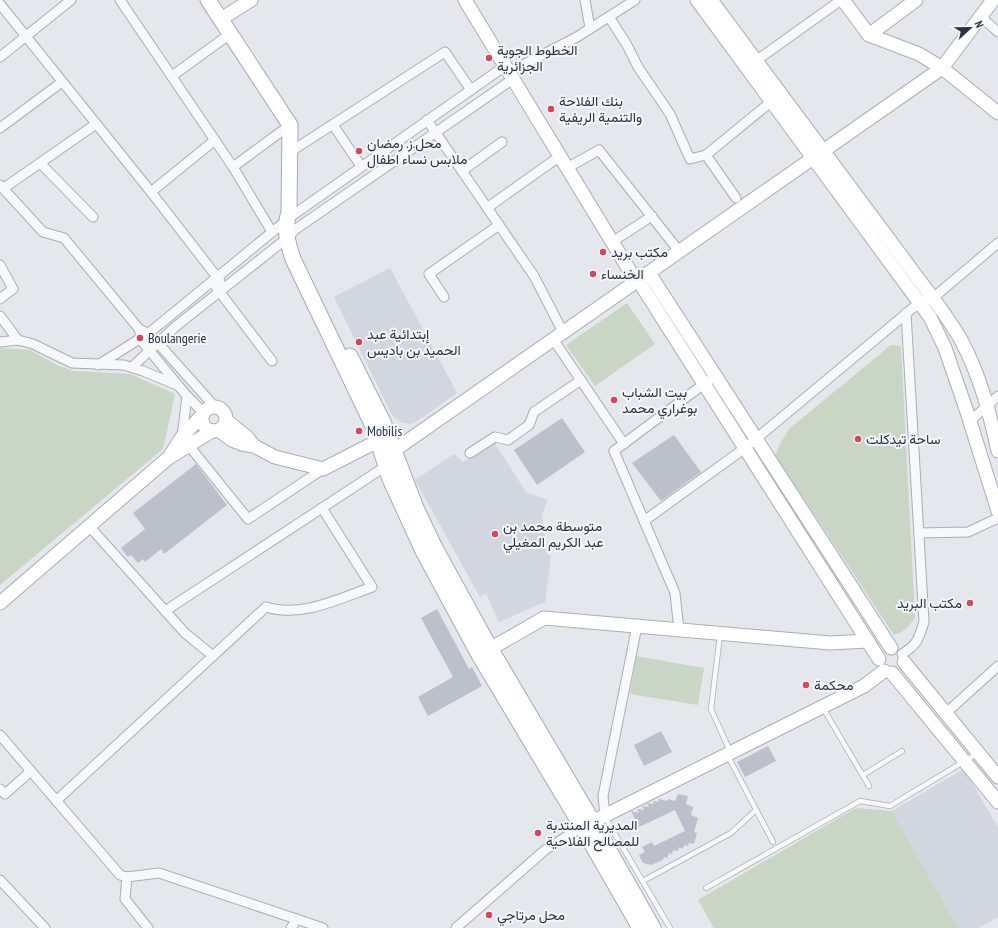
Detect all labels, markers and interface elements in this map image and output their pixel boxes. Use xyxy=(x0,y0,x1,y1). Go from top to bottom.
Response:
north arrow xyxy=(950,8,990,48)
text: N xyxy=(972,19,987,30)
place label: الخطوط الجوية الجزائرية xyxy=(497,41,578,75)
marker: الخطوط الجوية الجزائرية xyxy=(484,53,494,63)
place label: بنك الفلاحة والتنمية الريفية xyxy=(559,92,642,126)
marker: بنك الفلاحة والتنمية الريفية xyxy=(546,104,556,114)
place label: محل.ز. رمضان ملابس نساء اطفال xyxy=(367,134,467,169)
marker: محل.ز. رمضان ملابس نساء اطفال xyxy=(354,146,364,156)
place label: مكتب بريد xyxy=(611,243,668,261)
marker: مكتب بريد xyxy=(598,247,608,257)
place label: الخنساء xyxy=(601,265,644,283)
marker: الخنساء xyxy=(588,269,598,279)
place label: إبتدائية عبد الحميد بن باديس xyxy=(367,325,461,359)
place label: Boulangerie xyxy=(148,329,206,347)
marker: Boulangerie xyxy=(135,333,145,343)
marker: إبتدائية عبد الحميد بن باديس xyxy=(354,337,364,347)
place label: بيت الشباب بوغراري محمد xyxy=(622,383,697,420)
marker: بيت الشباب بوغراري محمد xyxy=(609,395,619,405)
place label: Mobilis xyxy=(367,422,402,440)
marker: Mobilis xyxy=(354,426,364,436)
place label: ساحة تيدكلت xyxy=(866,430,941,448)
marker: ساحة تيدكلت xyxy=(853,434,863,444)
place label: متوسطة محمد بن عبد الكريم المغيلي xyxy=(503,517,604,554)
marker: متوسطة محمد بن عبد الكريم المغيلي xyxy=(490,529,500,539)
place label: مكتب البريد xyxy=(897,594,962,612)
marker: مكتب البريد xyxy=(965,598,975,608)
place label: محكمة xyxy=(814,676,853,694)
marker: محكمة xyxy=(801,680,811,690)
place label: المديرية المنتدبة للمصالح الفلاحية xyxy=(546,816,639,852)
marker: المديرية المنتدبة للمصالح الفلاحية xyxy=(533,828,543,838)
place label: محل مرتاجي xyxy=(497,906,565,927)
marker: محل مرتاجي xyxy=(484,910,494,920)

